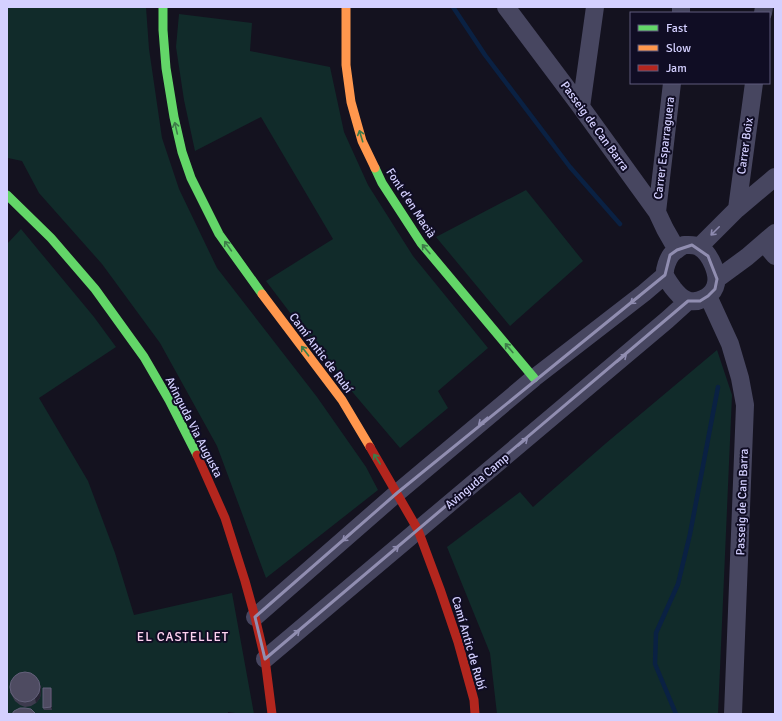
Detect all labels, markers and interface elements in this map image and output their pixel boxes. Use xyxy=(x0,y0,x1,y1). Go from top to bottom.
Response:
legend xyxy=(630,12,770,84)
text: Fast xyxy=(666,21,687,36)
text: Slow xyxy=(666,41,691,56)
text: Jam xyxy=(666,61,687,76)
street label: Passeig de Can Barra xyxy=(557,79,632,174)
street label: Carrer Esparraguera xyxy=(651,96,678,200)
street label: Carrer Boix xyxy=(734,116,757,175)
one-way arrow xyxy=(172,122,180,135)
one-way arrow xyxy=(357,130,364,143)
street label: Font d'en Macià xyxy=(382,165,439,241)
one-way arrow xyxy=(710,226,720,236)
one-way arrow xyxy=(224,241,232,252)
one-way arrow xyxy=(421,243,430,254)
one-way arrow xyxy=(630,296,641,304)
street label: Camí Antic de Rubí xyxy=(286,310,356,397)
one-way arrow xyxy=(505,343,514,354)
one-way arrow xyxy=(301,346,309,357)
one-way arrow xyxy=(617,353,628,362)
street label: Avinguda Via Augusta xyxy=(162,374,226,480)
one-way arrow xyxy=(478,417,488,426)
one-way arrow xyxy=(518,437,528,446)
street label: Passeig de Can Barra xyxy=(733,448,752,556)
street label: Avinguda Camp xyxy=(442,450,513,513)
one-way arrow xyxy=(373,453,381,465)
one-way arrow xyxy=(342,532,352,541)
one-way arrow xyxy=(389,546,400,555)
street label: Camí Antic de Rubí xyxy=(448,595,489,692)
district label: EL CASTELLET xyxy=(137,629,229,645)
one-way arrow xyxy=(289,629,300,638)

